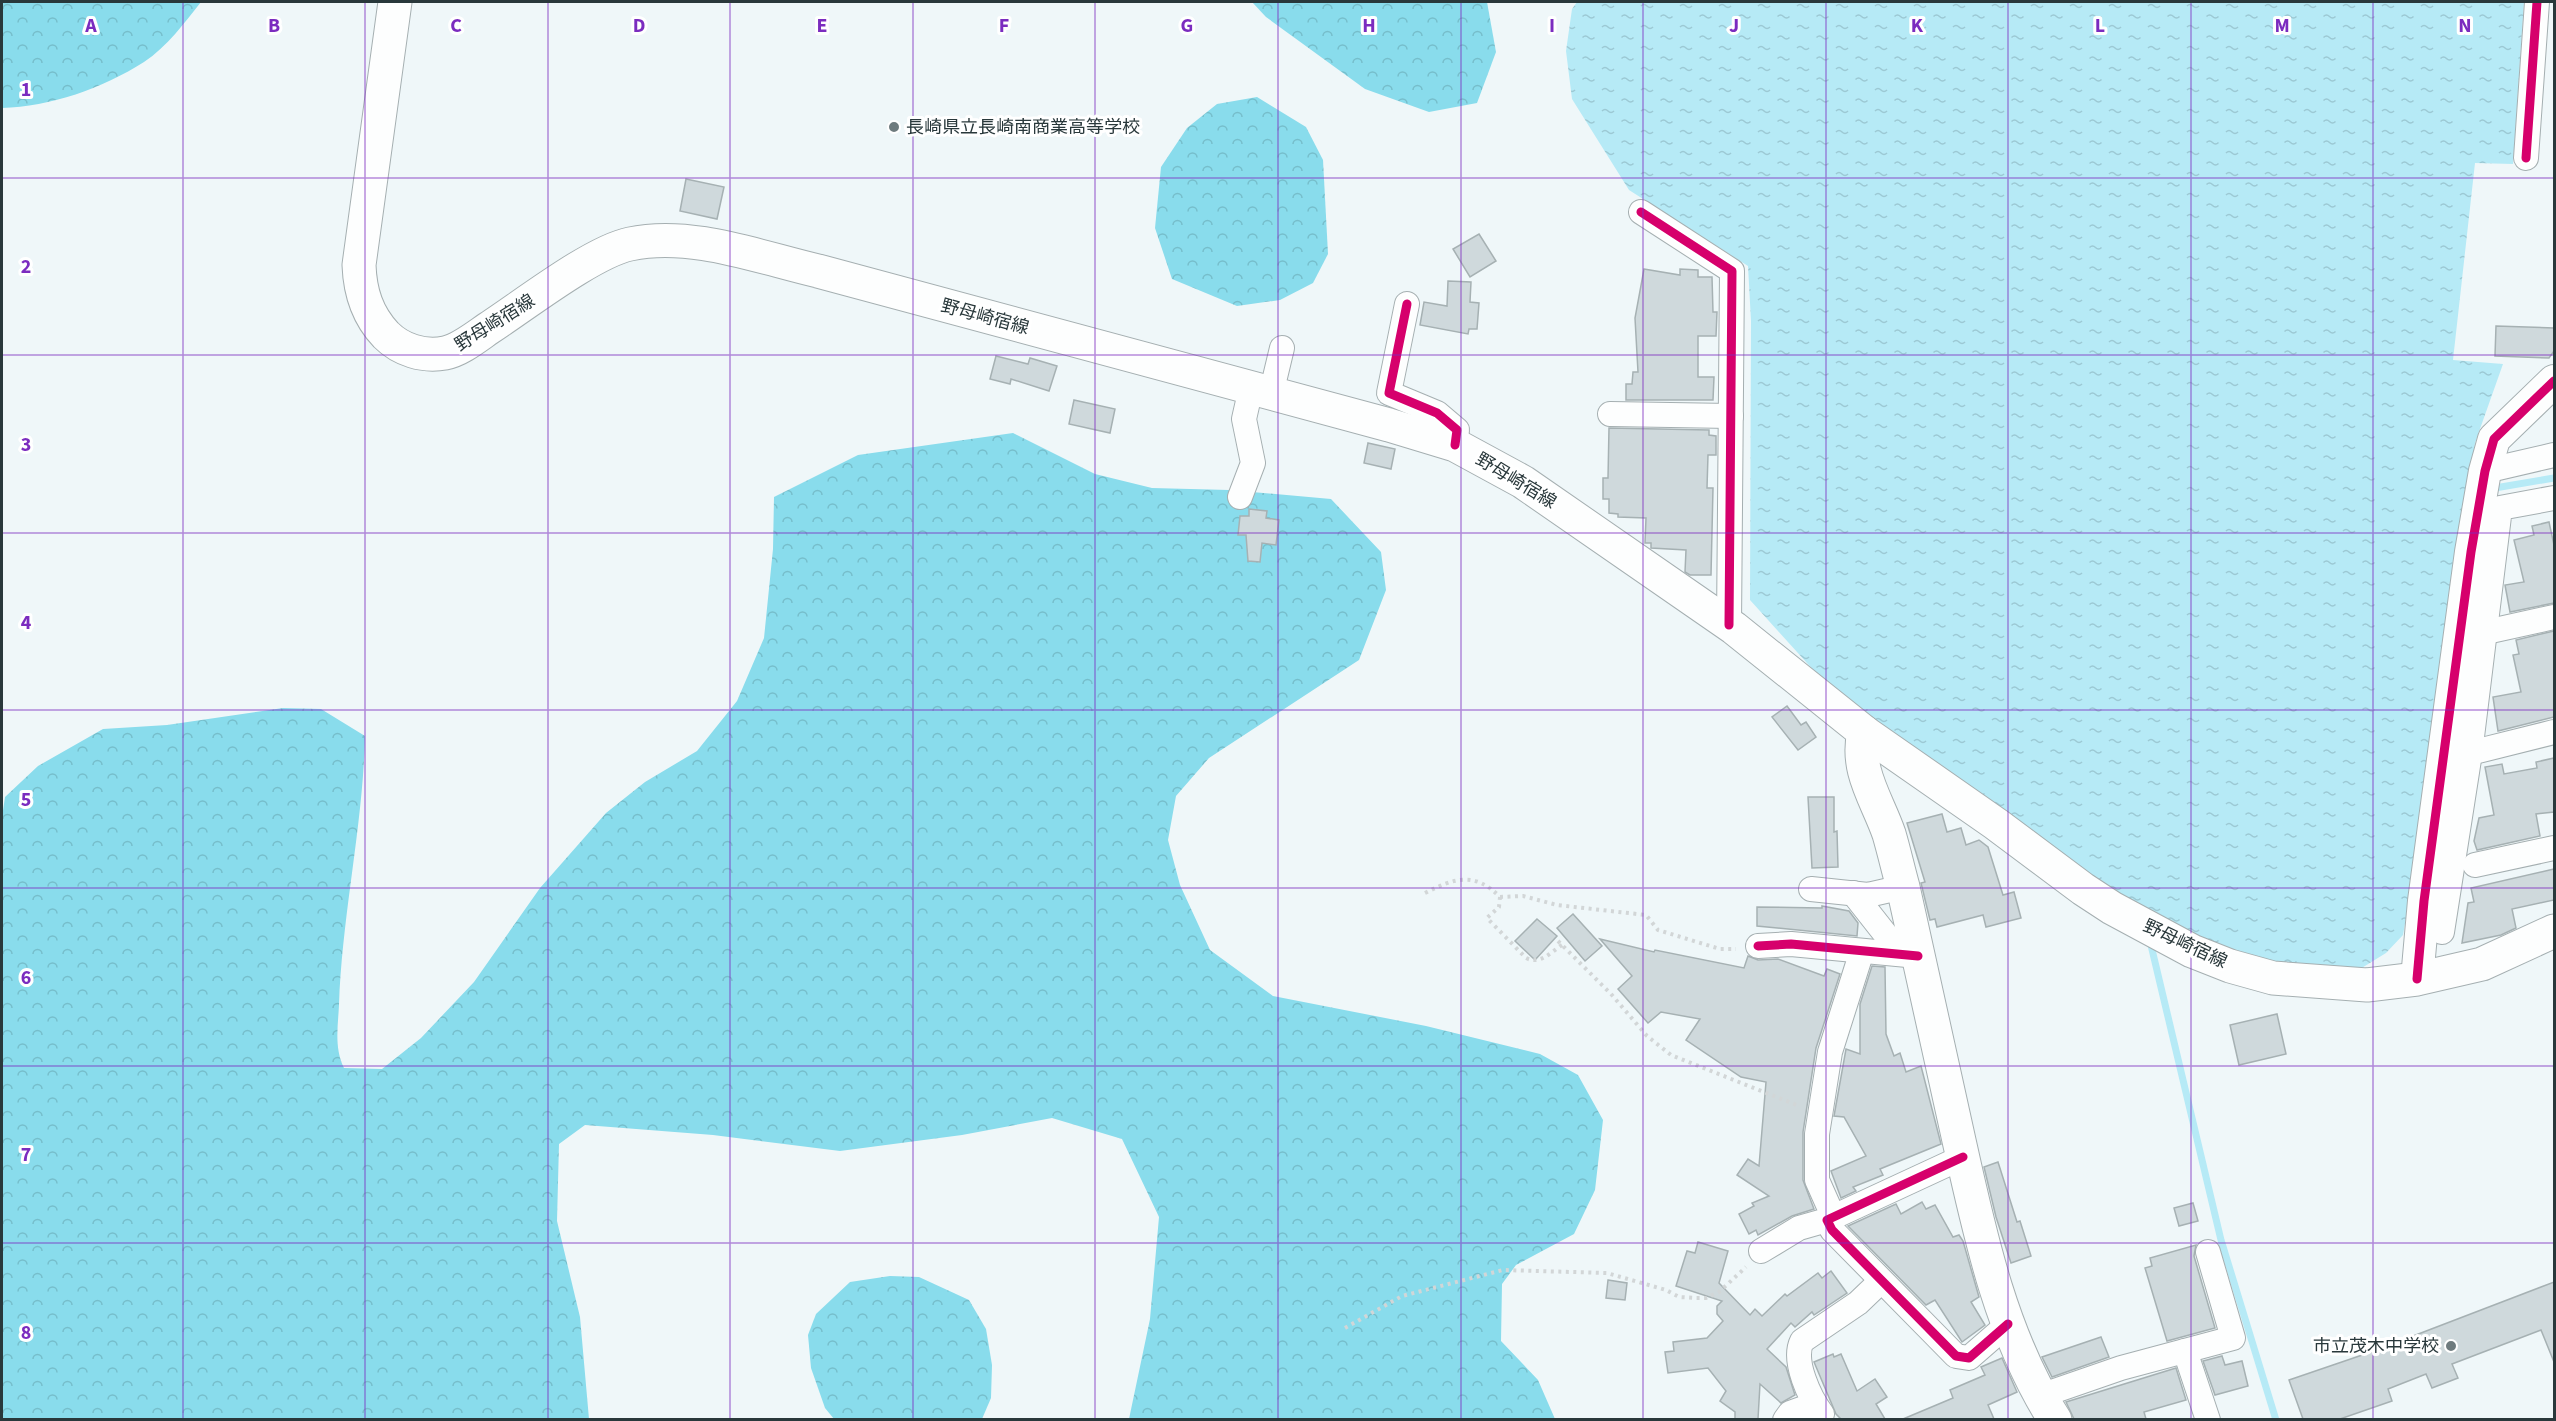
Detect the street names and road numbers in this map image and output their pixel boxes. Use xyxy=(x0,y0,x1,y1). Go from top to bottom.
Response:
street label: 野母崎宿線 xyxy=(450,289,540,357)
street label: 野母崎宿線 xyxy=(938,293,1032,341)
street label: 野母崎宿線 xyxy=(1471,447,1561,515)
street label: 野母崎宿線 xyxy=(2139,914,2231,974)

